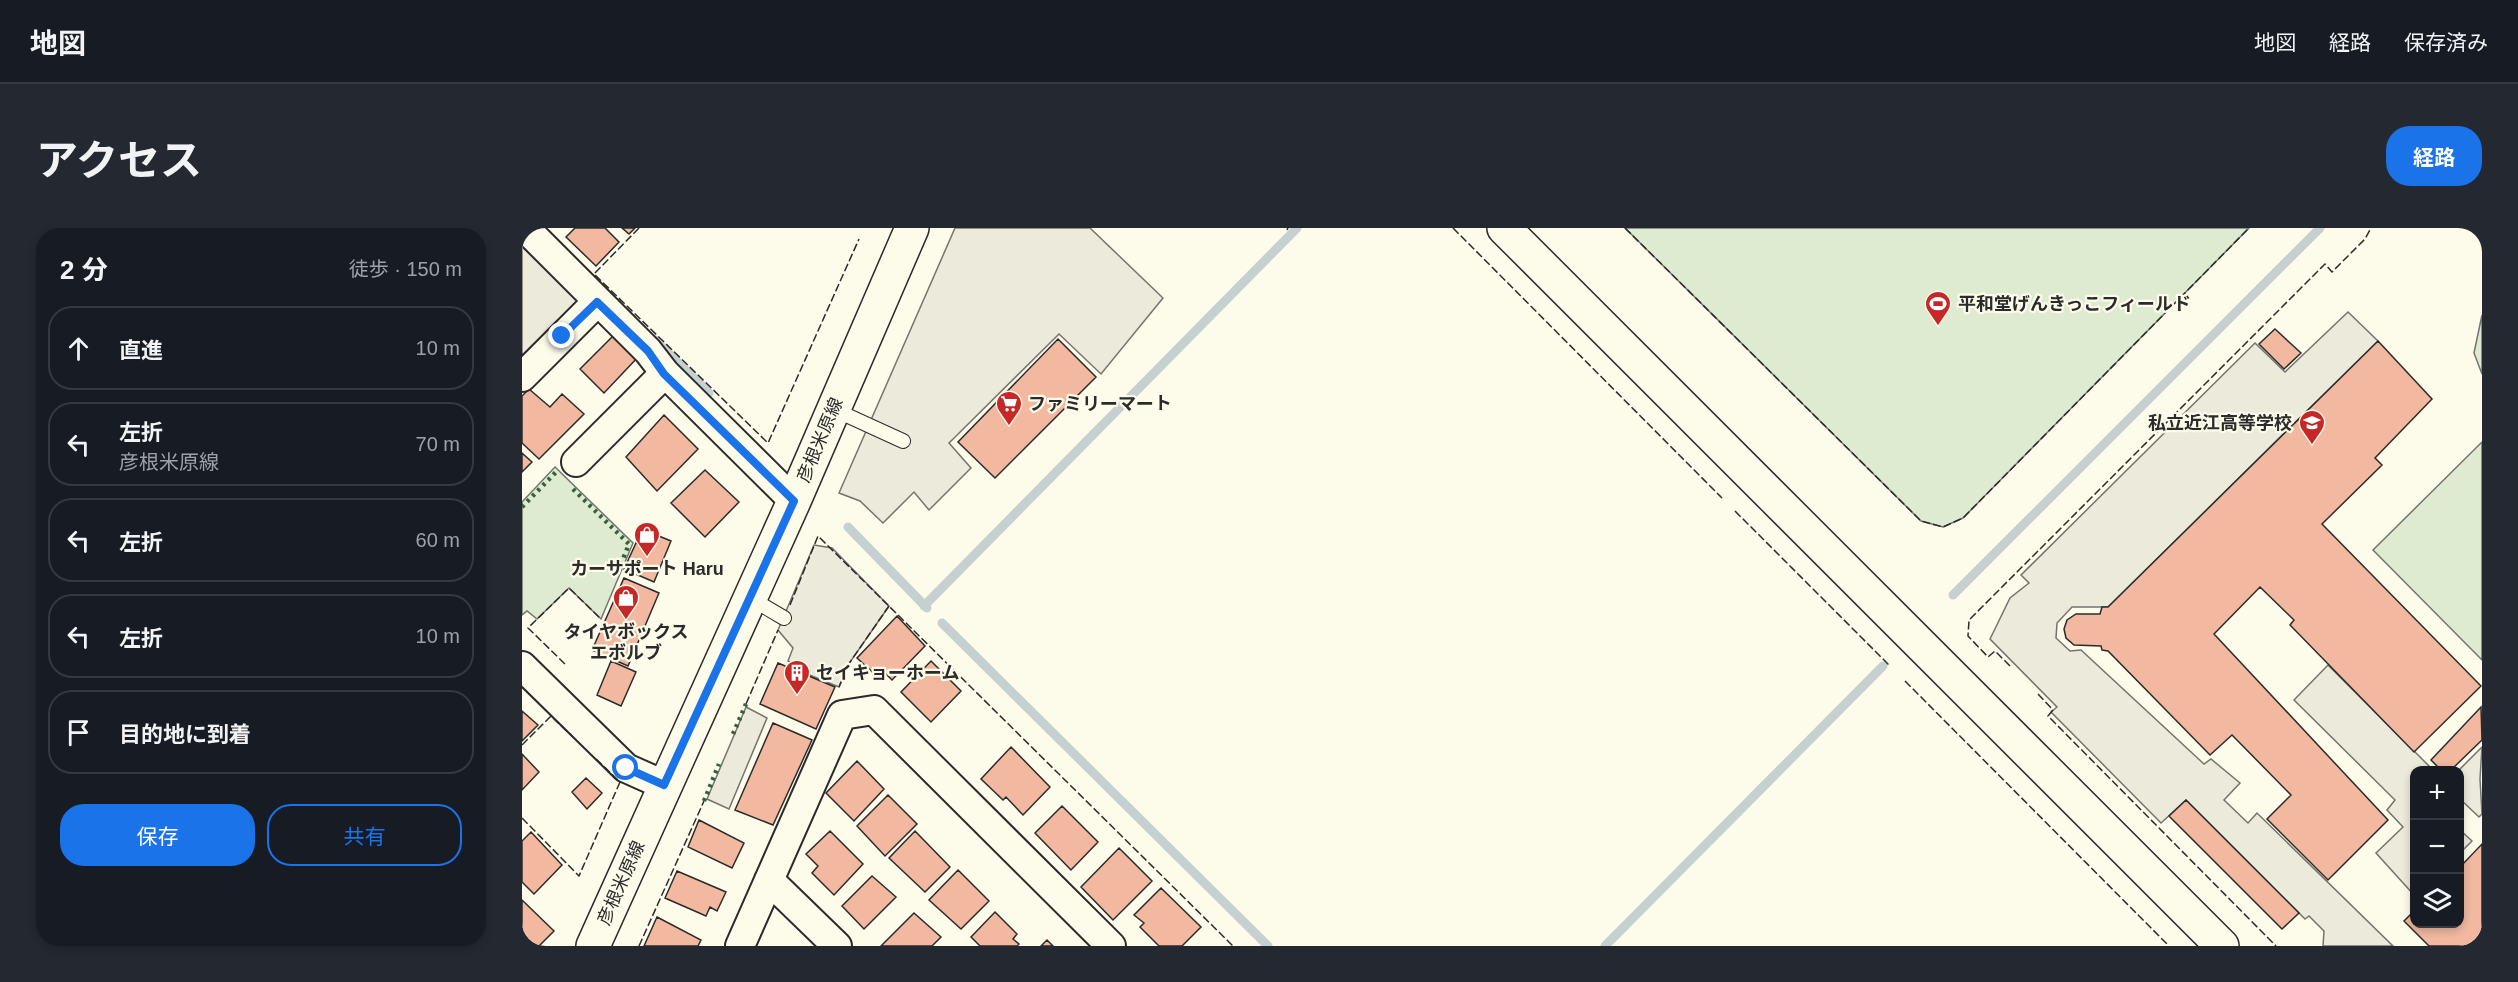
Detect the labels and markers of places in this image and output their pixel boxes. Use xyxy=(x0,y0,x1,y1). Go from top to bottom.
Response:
sports icon: 平和堂げんきっこフィールド xyxy=(1923,289,1953,327)
place label: 平和堂げんきっこフィールド xyxy=(1958,294,2191,314)
supermarket icon: ファミリーマート xyxy=(994,389,1024,427)
place label: ファミリーマート xyxy=(1028,394,1172,414)
school or university icon: 私立近江高等学校 xyxy=(2297,408,2327,446)
place label: 私立近江高等学校 xyxy=(2148,413,2292,433)
shop icon: カーサポート Haru xyxy=(632,520,662,558)
place label: カーサポート Haru xyxy=(570,559,724,579)
shop icon: タイヤボックス エボルブ xyxy=(611,583,641,621)
place label: タイヤボックス エボルブ xyxy=(564,622,688,663)
building icon: セイキョーホーム xyxy=(782,658,812,696)
place label: セイキョーホーム xyxy=(816,663,959,683)

